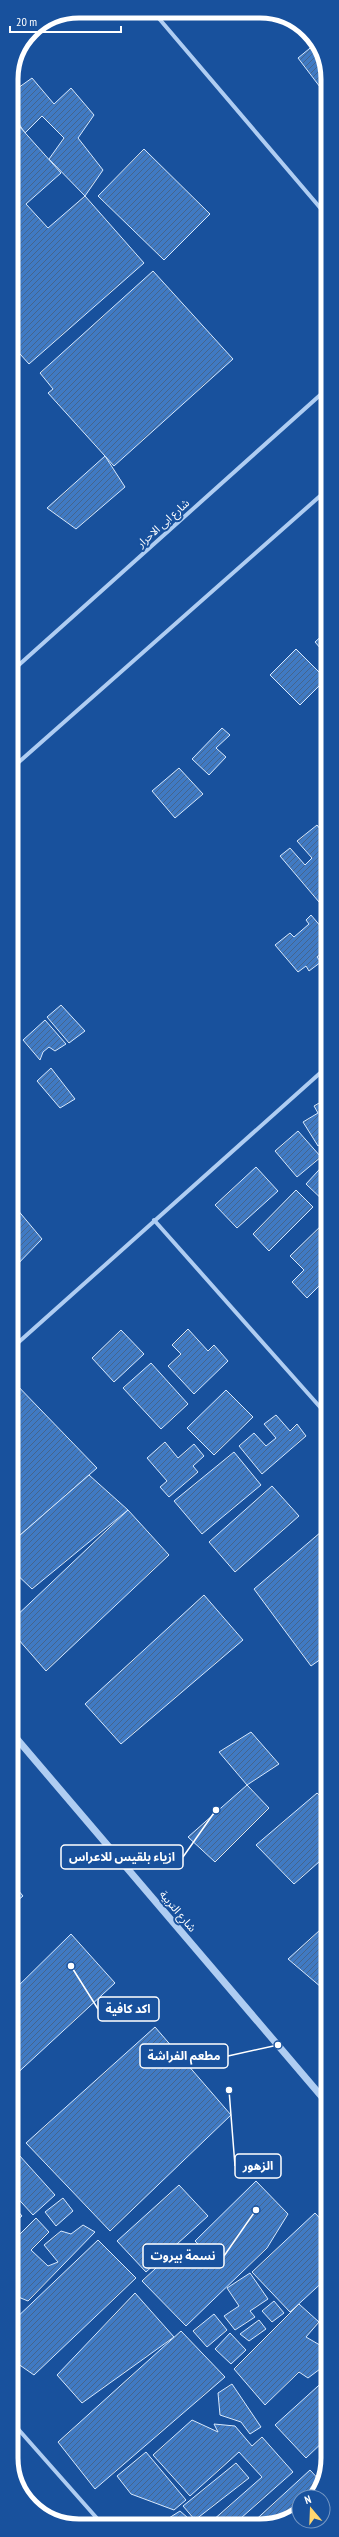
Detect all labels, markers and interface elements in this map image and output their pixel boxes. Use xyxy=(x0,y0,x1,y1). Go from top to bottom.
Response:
scale bar xyxy=(10,8,121,34)
text: 20 m xyxy=(16,14,37,29)
street label: شارع ابی الاحرار xyxy=(133,495,193,552)
callout: ازياء بلقيس للاعراس xyxy=(61,1845,183,1869)
text: ازياء بلقيس للاعراس xyxy=(69,1849,175,1864)
street label: شارع التربية xyxy=(156,1887,200,1935)
callout: اكد كافية xyxy=(98,1997,159,2021)
text: اكد كافية xyxy=(106,2001,150,2016)
callout: مطعم الفراشة xyxy=(140,2044,228,2068)
text: مطعم الفراشة xyxy=(148,2048,220,2065)
callout: الزهور xyxy=(235,2154,281,2178)
text: الزهور xyxy=(242,2158,273,2173)
callout: نسمة بيروت xyxy=(143,2244,224,2268)
text: نسمة بيروت xyxy=(150,2248,216,2263)
north arrow xyxy=(291,2489,331,2529)
text: N xyxy=(303,2492,313,2507)

